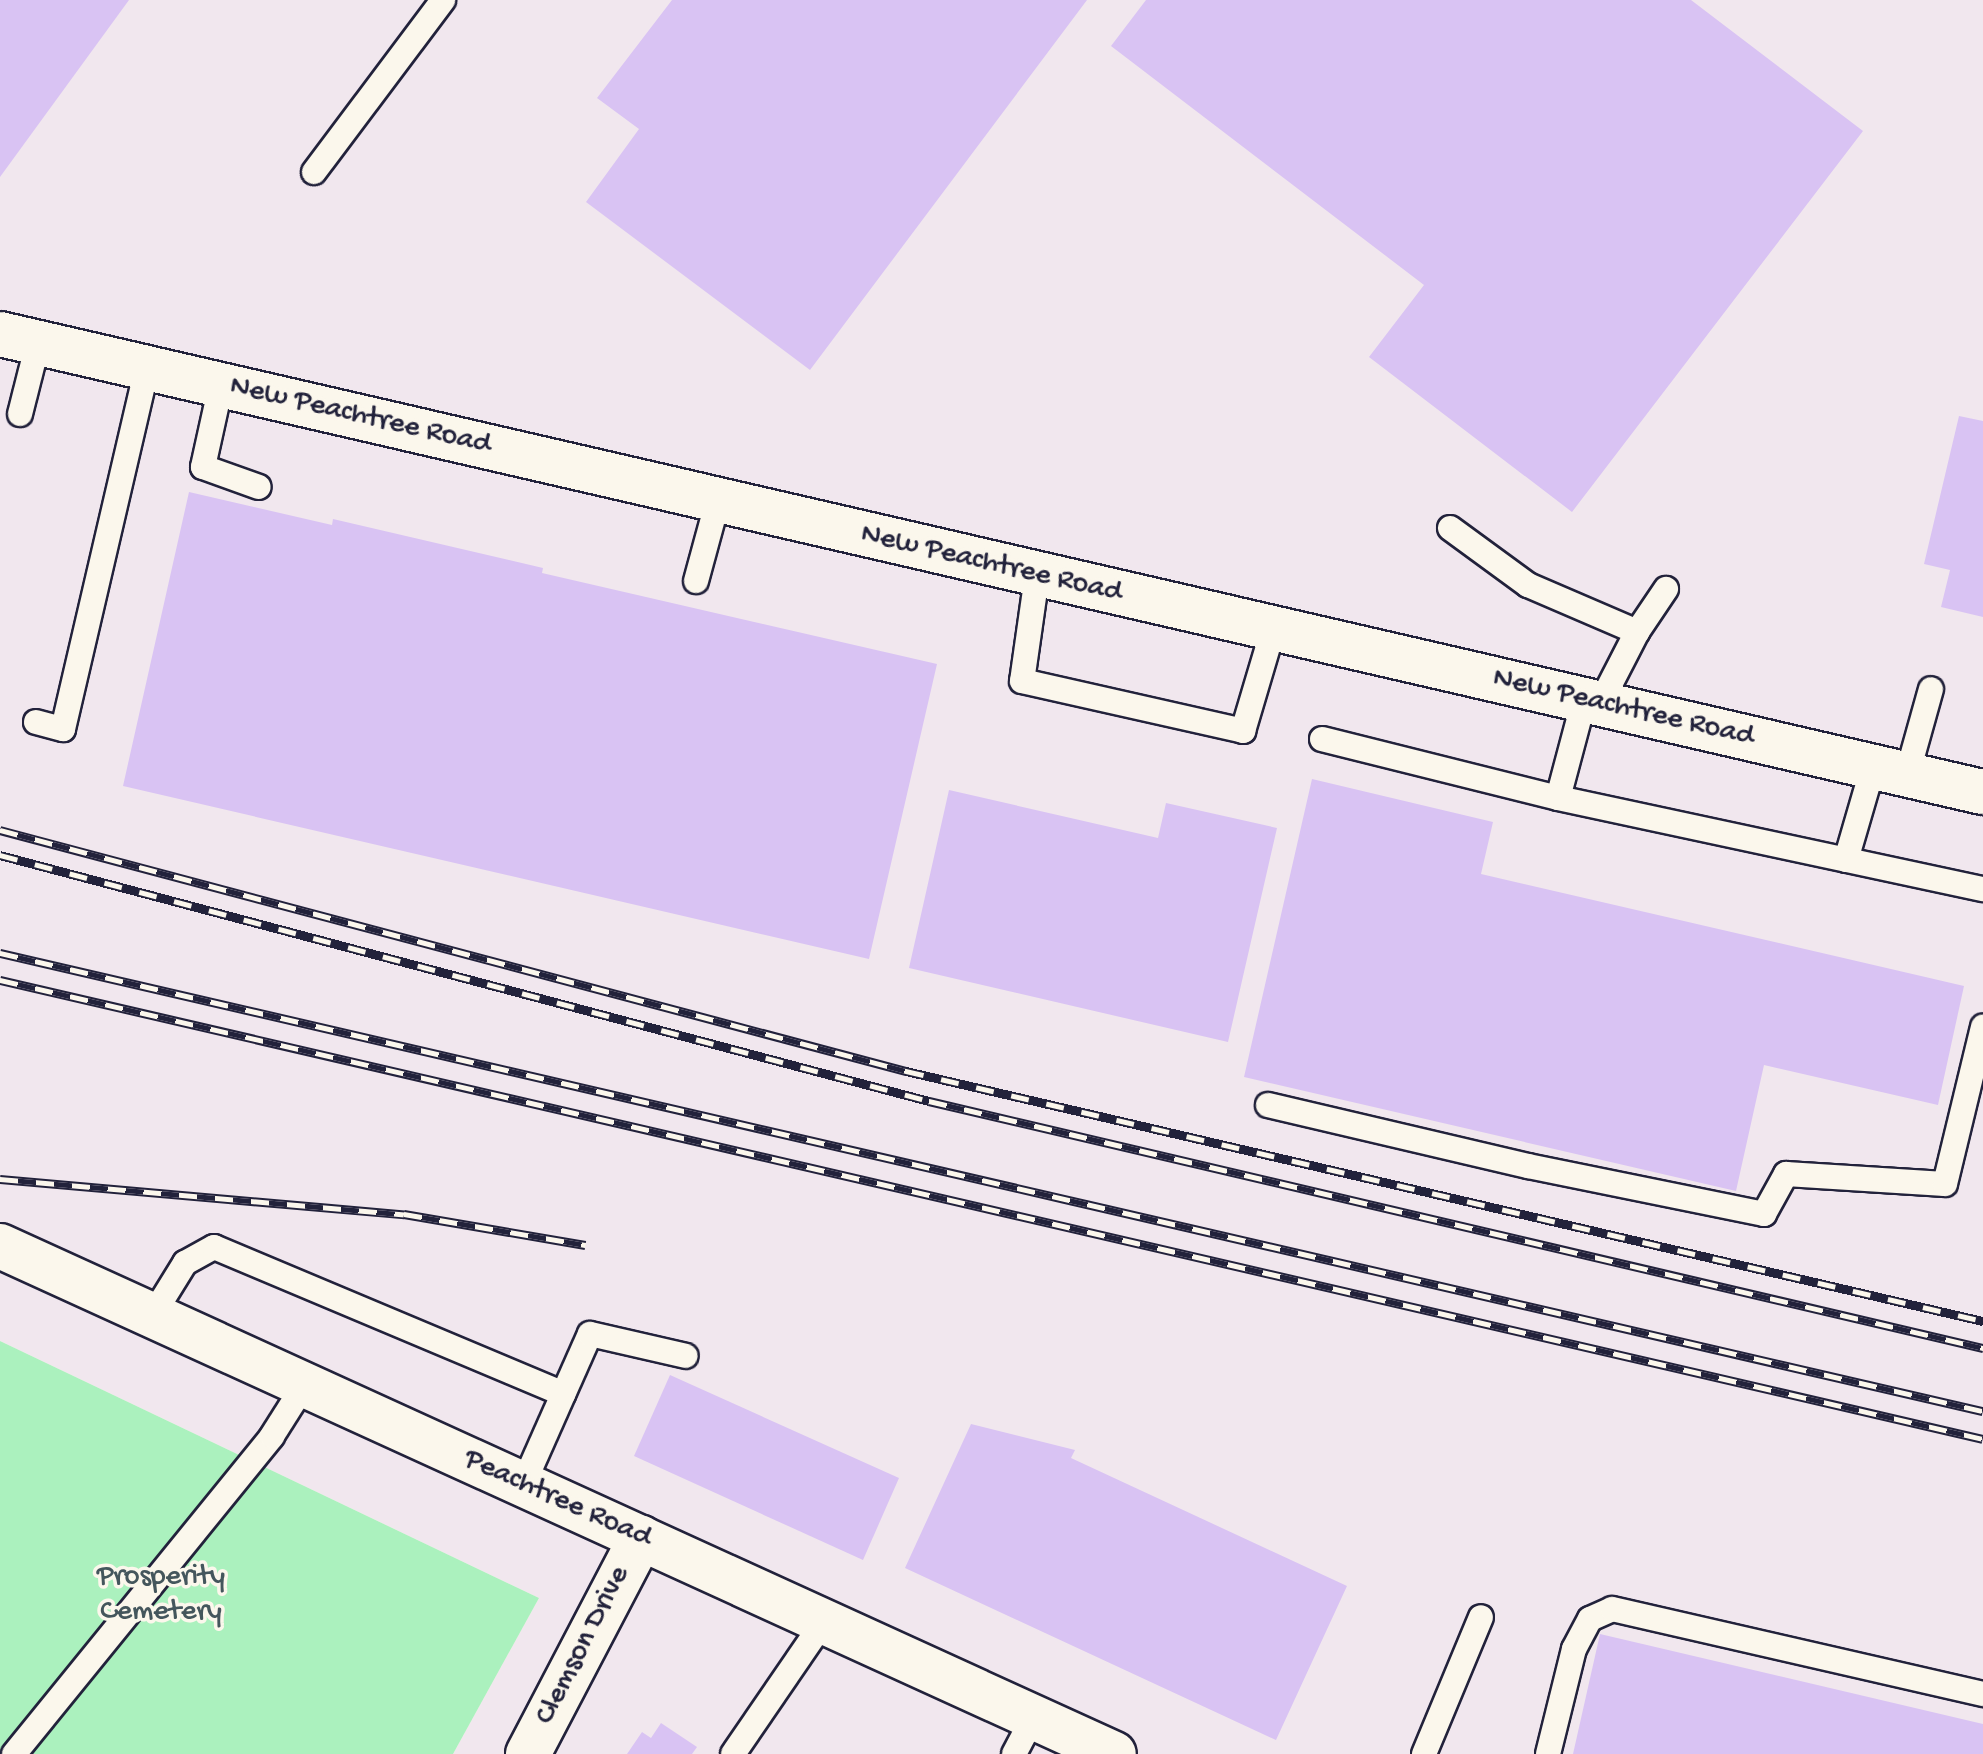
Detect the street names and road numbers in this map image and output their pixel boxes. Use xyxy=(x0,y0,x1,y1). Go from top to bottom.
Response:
street label: New Peachtree Road xyxy=(226,369,494,465)
street label: New Peachtree Road xyxy=(857,517,1125,613)
street label: New Peachtree Road xyxy=(1489,661,1757,757)
street label: Peachtree Road xyxy=(458,1443,656,1557)
street label: Clemson Drive xyxy=(529,1561,639,1731)

